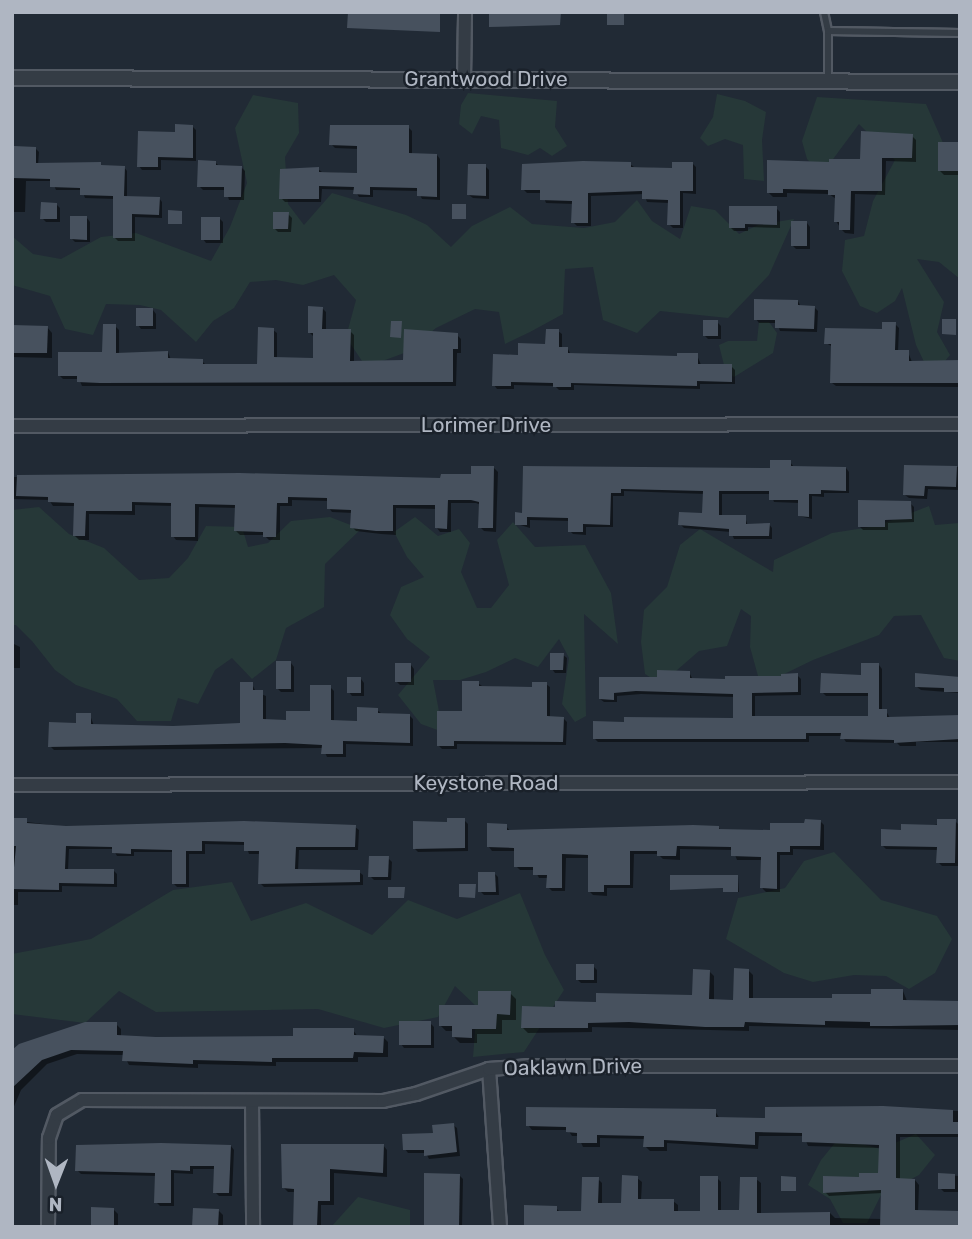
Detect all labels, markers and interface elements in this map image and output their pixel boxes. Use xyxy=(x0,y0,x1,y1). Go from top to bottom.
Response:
street label: Grantwood Drive xyxy=(404,66,568,92)
street label: Lorimer Drive xyxy=(421,412,551,438)
street label: Keystone Road xyxy=(414,770,558,796)
street label: Oaklawn Drive xyxy=(504,1053,642,1081)
north arrow xyxy=(21,1148,91,1218)
text: N xyxy=(49,1193,63,1216)

